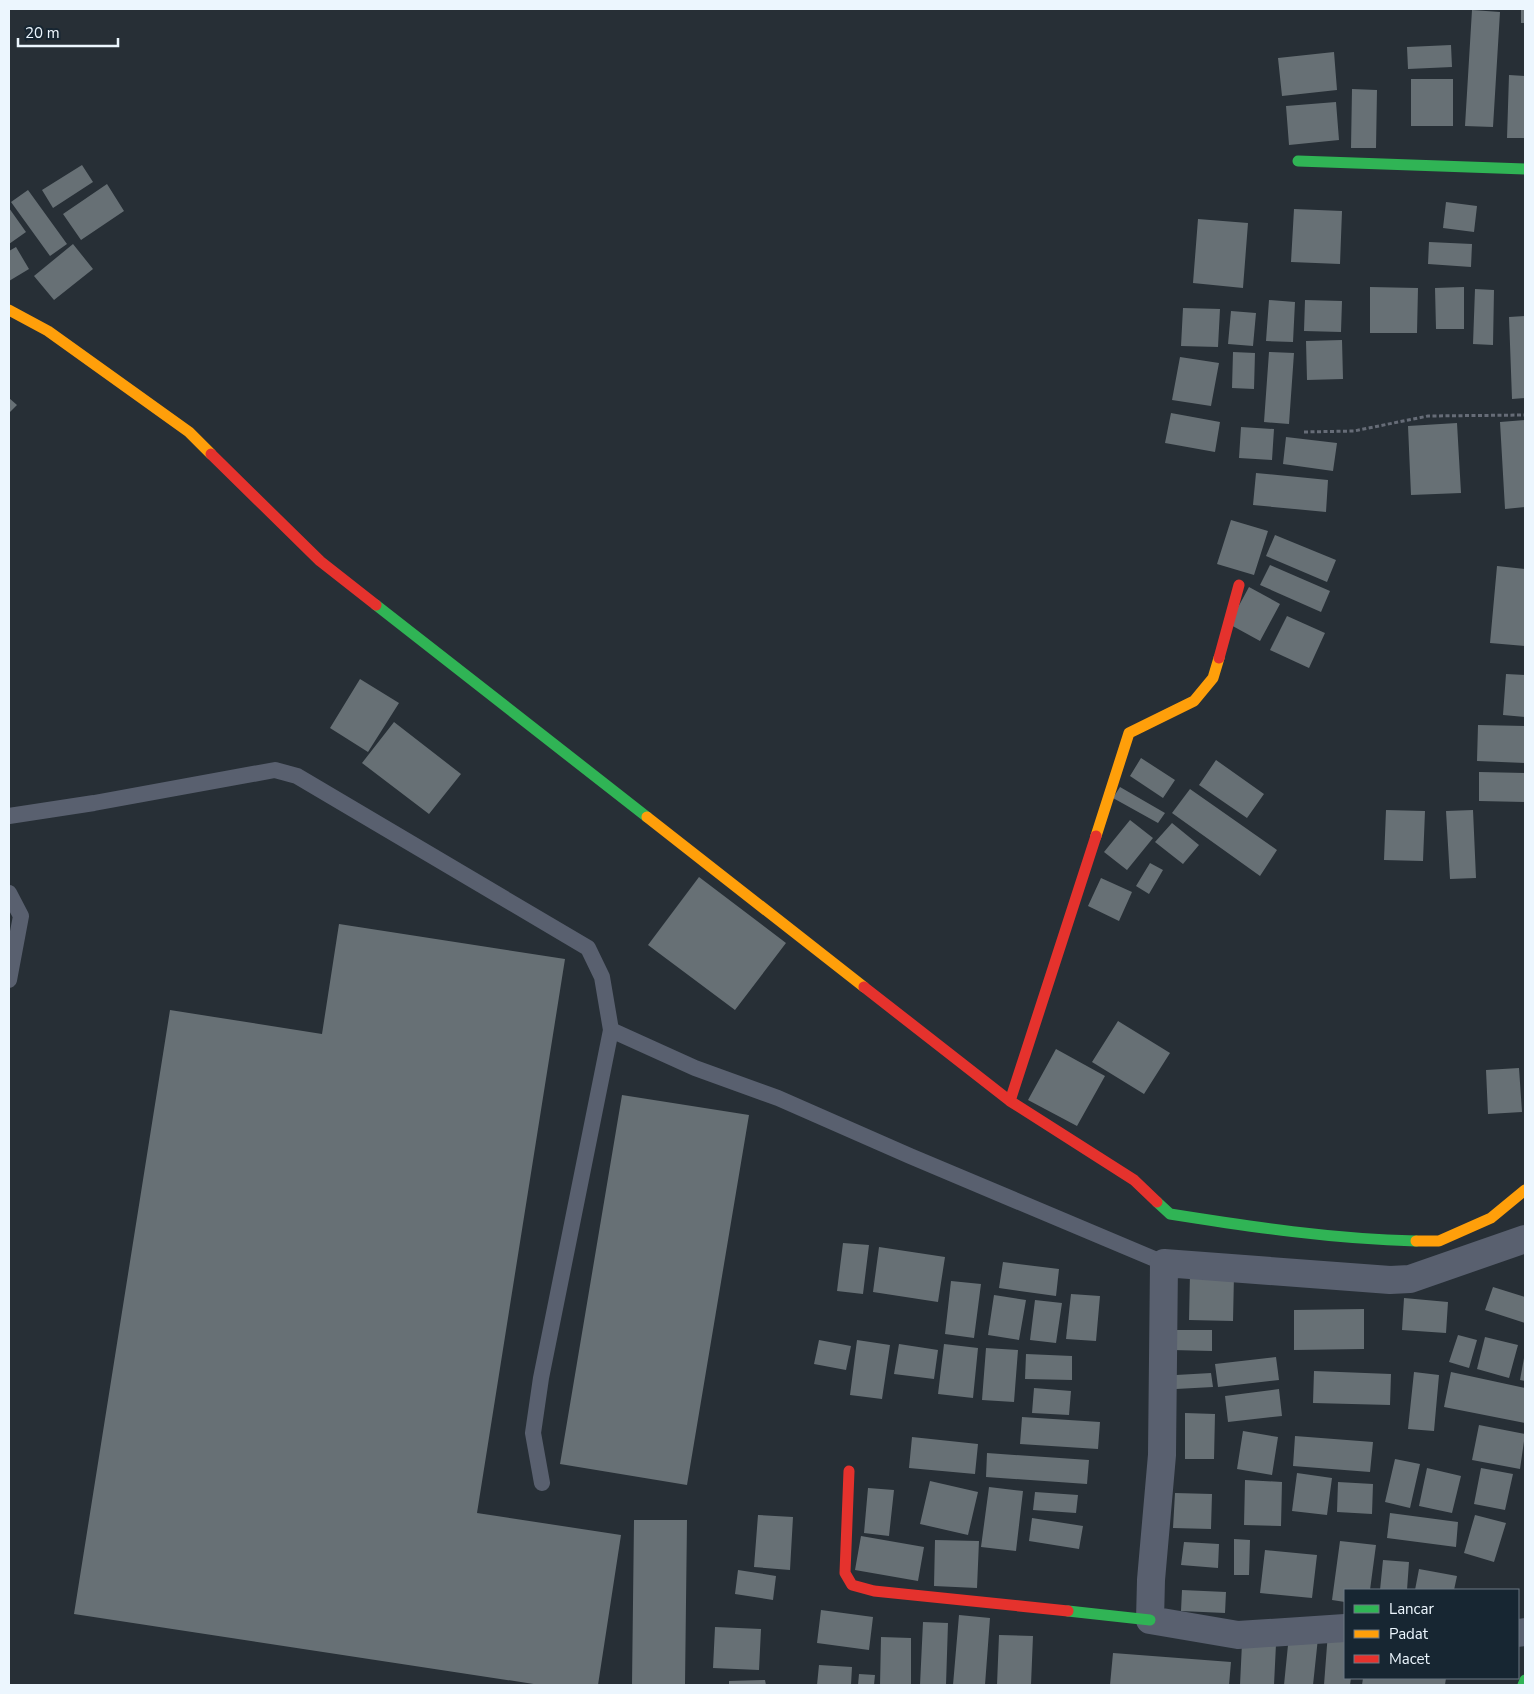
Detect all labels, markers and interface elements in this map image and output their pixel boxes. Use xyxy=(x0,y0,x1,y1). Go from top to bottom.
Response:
scale bar xyxy=(18,15,118,47)
text: 20 m xyxy=(25,23,60,43)
legend xyxy=(1344,1589,1519,1679)
text: Lancar xyxy=(1389,1599,1434,1619)
text: Padat xyxy=(1389,1624,1429,1644)
text: Macet xyxy=(1389,1649,1431,1669)

